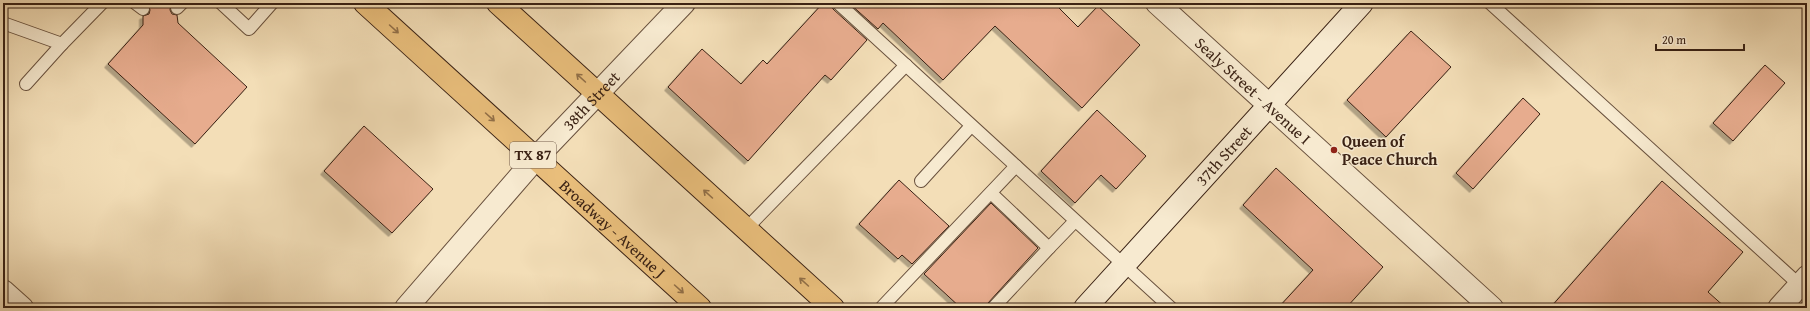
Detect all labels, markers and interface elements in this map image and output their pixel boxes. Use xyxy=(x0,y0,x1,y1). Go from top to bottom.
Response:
one-way arrow xyxy=(388,25,399,34)
scale bar xyxy=(1656,26,1744,52)
street label: Sealy Street - Avenue I xyxy=(1190,31,1317,150)
text: 20 m xyxy=(1662,31,1686,48)
street label: 38th Street xyxy=(557,65,625,136)
one-way arrow xyxy=(576,74,586,83)
one-way arrow xyxy=(485,112,495,121)
street label: 37th Street xyxy=(1190,120,1258,191)
place label: Queen of Peace Church xyxy=(1342,129,1438,171)
road number: TX 87 xyxy=(510,142,556,168)
marker: Queen of Peace Church xyxy=(1329,145,1339,155)
street label: Broadway - Avenue J xyxy=(554,174,671,283)
one-way arrow xyxy=(703,190,713,199)
one-way arrow xyxy=(799,277,810,286)
one-way arrow xyxy=(674,284,684,294)

